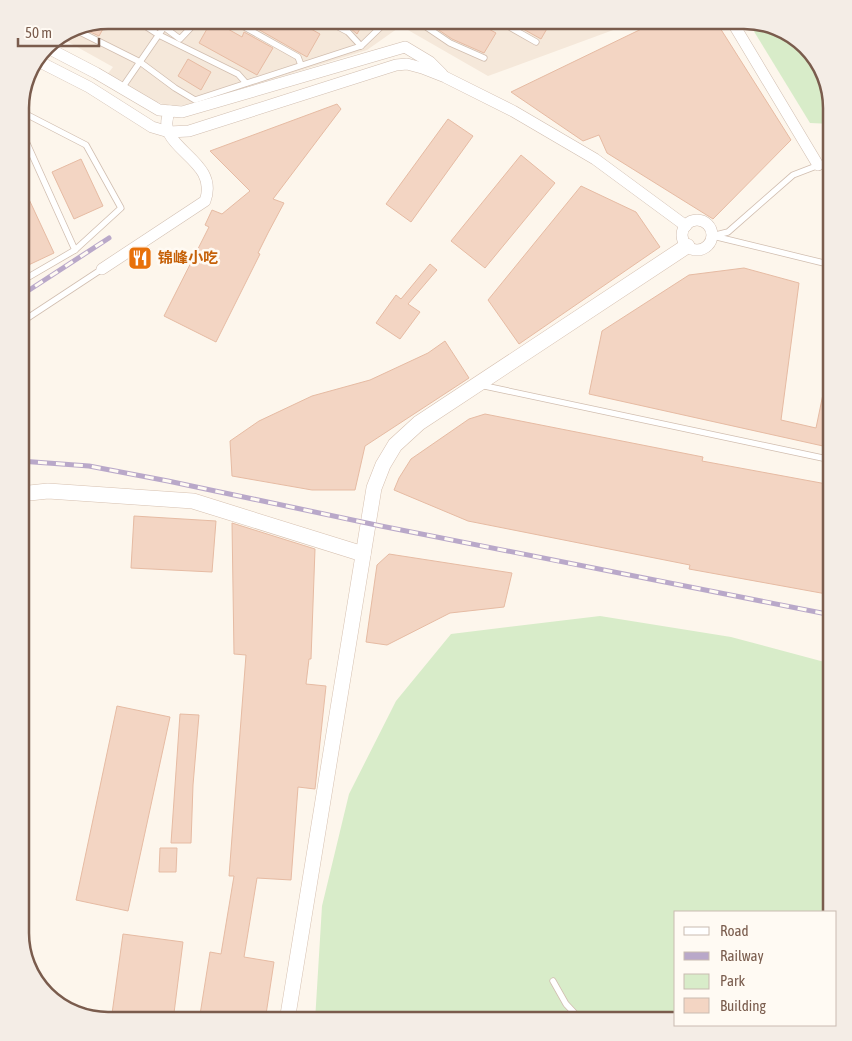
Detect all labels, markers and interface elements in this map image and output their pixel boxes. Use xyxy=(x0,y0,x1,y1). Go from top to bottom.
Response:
scale bar xyxy=(18,15,99,47)
text: 50 m xyxy=(25,24,52,41)
restaurant icon: 锦峰小吃 xyxy=(127,245,153,271)
place label: 锦峰小吃 xyxy=(158,249,218,266)
legend xyxy=(674,911,837,1026)
text: Road xyxy=(720,922,749,939)
text: Railway xyxy=(720,947,764,964)
text: Park xyxy=(720,972,745,989)
text: Building xyxy=(720,997,766,1014)

